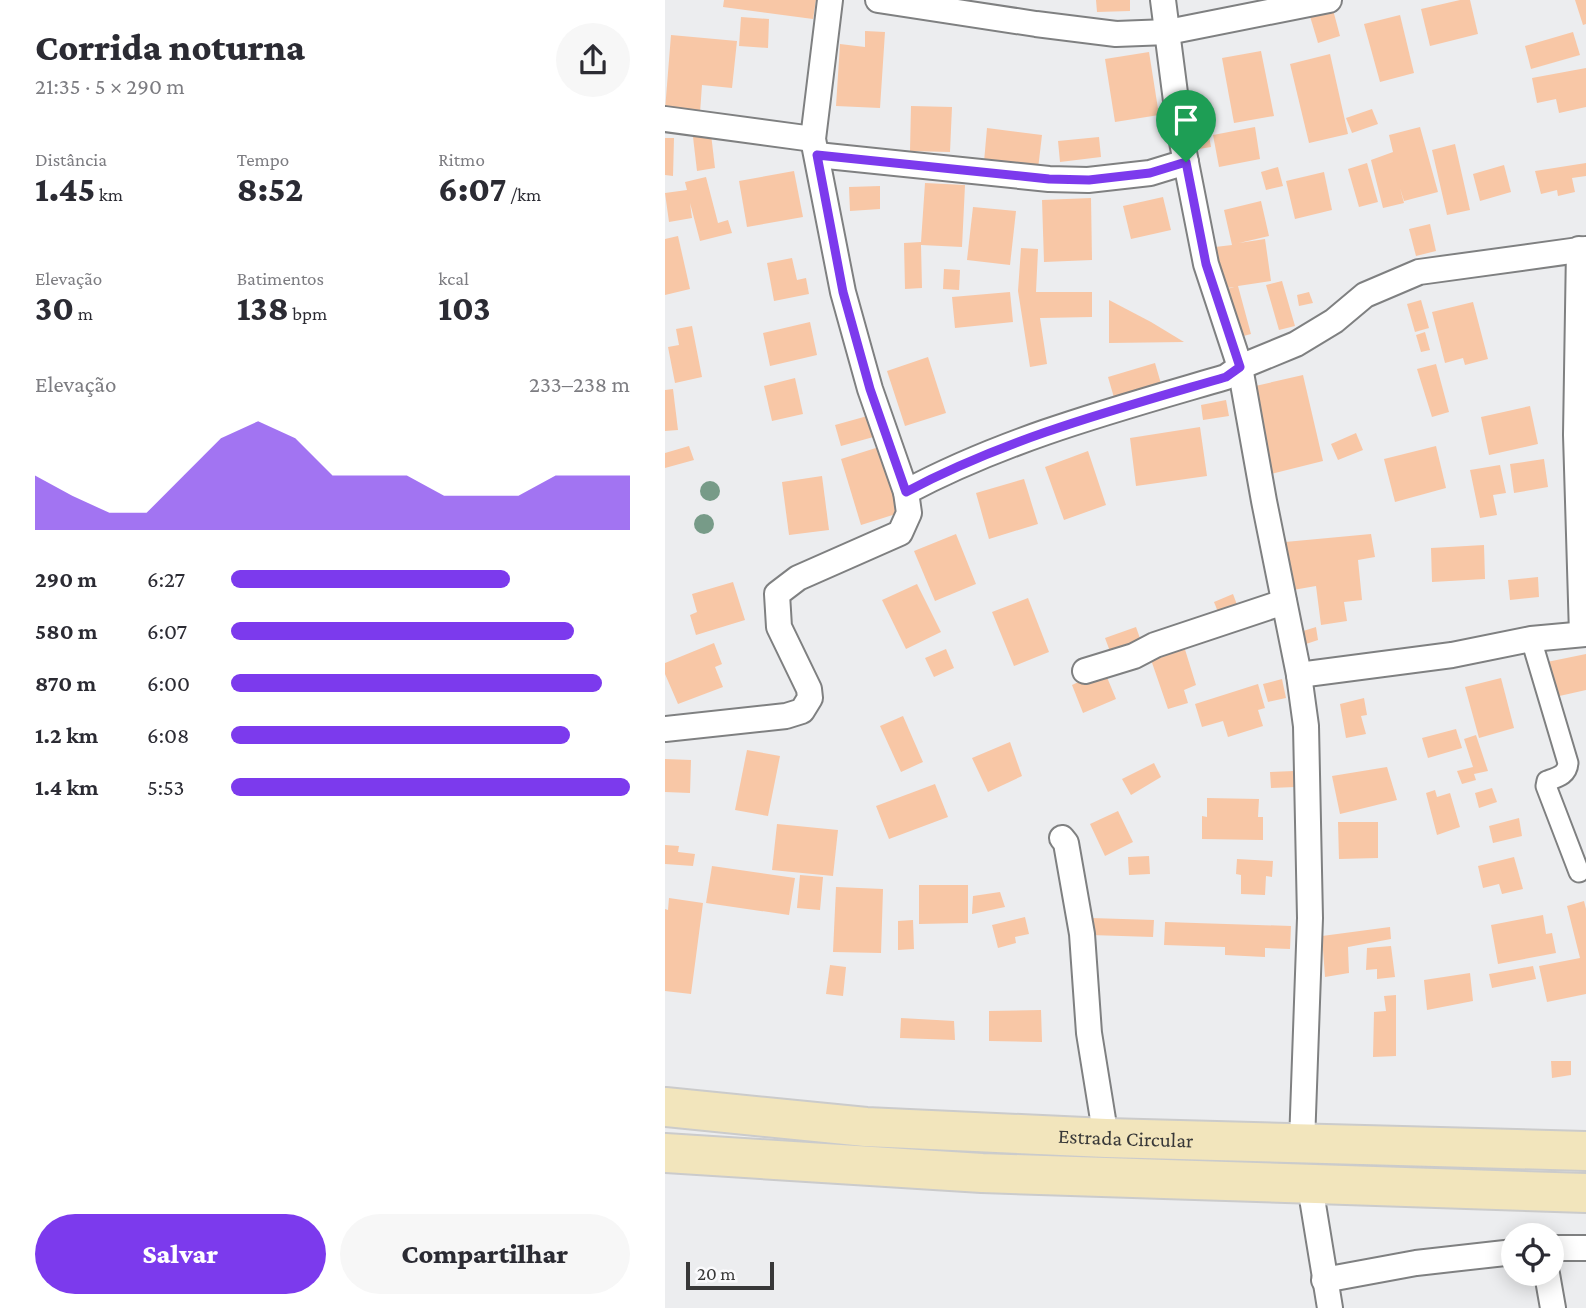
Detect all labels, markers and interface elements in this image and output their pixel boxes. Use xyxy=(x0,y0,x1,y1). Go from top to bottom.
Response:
button: share xyxy=(556,23,630,97)
text: Corrida noturna xyxy=(35,26,305,68)
text: 21:35 · 5 × 290 m xyxy=(35,73,185,99)
pin xyxy=(1156,90,1216,162)
icon: arrive xyxy=(1167,101,1205,139)
text: Distância xyxy=(35,149,107,170)
text: Tempo xyxy=(237,149,289,170)
text: Ritmo xyxy=(438,149,485,170)
text: 1.45 xyxy=(35,170,95,209)
text: 8:52 xyxy=(237,170,303,209)
text: 6:07 xyxy=(438,170,507,209)
text: km xyxy=(95,184,123,205)
text: /km xyxy=(507,184,541,205)
text: Elevação xyxy=(35,268,102,289)
text: Batimentos xyxy=(237,268,324,289)
text: kcal xyxy=(438,268,469,289)
text: 30 xyxy=(35,289,74,328)
text: 138 xyxy=(237,289,289,328)
text: 103 xyxy=(438,289,491,328)
text: m xyxy=(74,303,93,324)
text: bpm xyxy=(289,303,327,324)
text: Elevação xyxy=(35,371,116,397)
text: 233–238 m xyxy=(529,371,630,397)
text: 290 m xyxy=(35,566,97,592)
text: 6:27 xyxy=(147,566,185,592)
text: 580 m xyxy=(35,618,98,644)
text: 6:07 xyxy=(147,618,187,644)
text: 870 m xyxy=(35,670,96,696)
text: 6:00 xyxy=(147,670,190,696)
text: 1.2 km xyxy=(35,722,98,748)
text: 6:08 xyxy=(147,722,189,748)
text: 1.4 km xyxy=(35,774,98,800)
text: 5:53 xyxy=(147,774,185,800)
street label: Estrada Circular xyxy=(1057,1124,1194,1152)
button: Salvar xyxy=(35,1214,326,1294)
button: Compartilhar xyxy=(340,1214,630,1294)
map controls xyxy=(1501,1223,1564,1286)
button: locate xyxy=(1501,1223,1564,1286)
scale bar xyxy=(686,1259,773,1291)
text: 20 m xyxy=(697,1263,736,1284)

